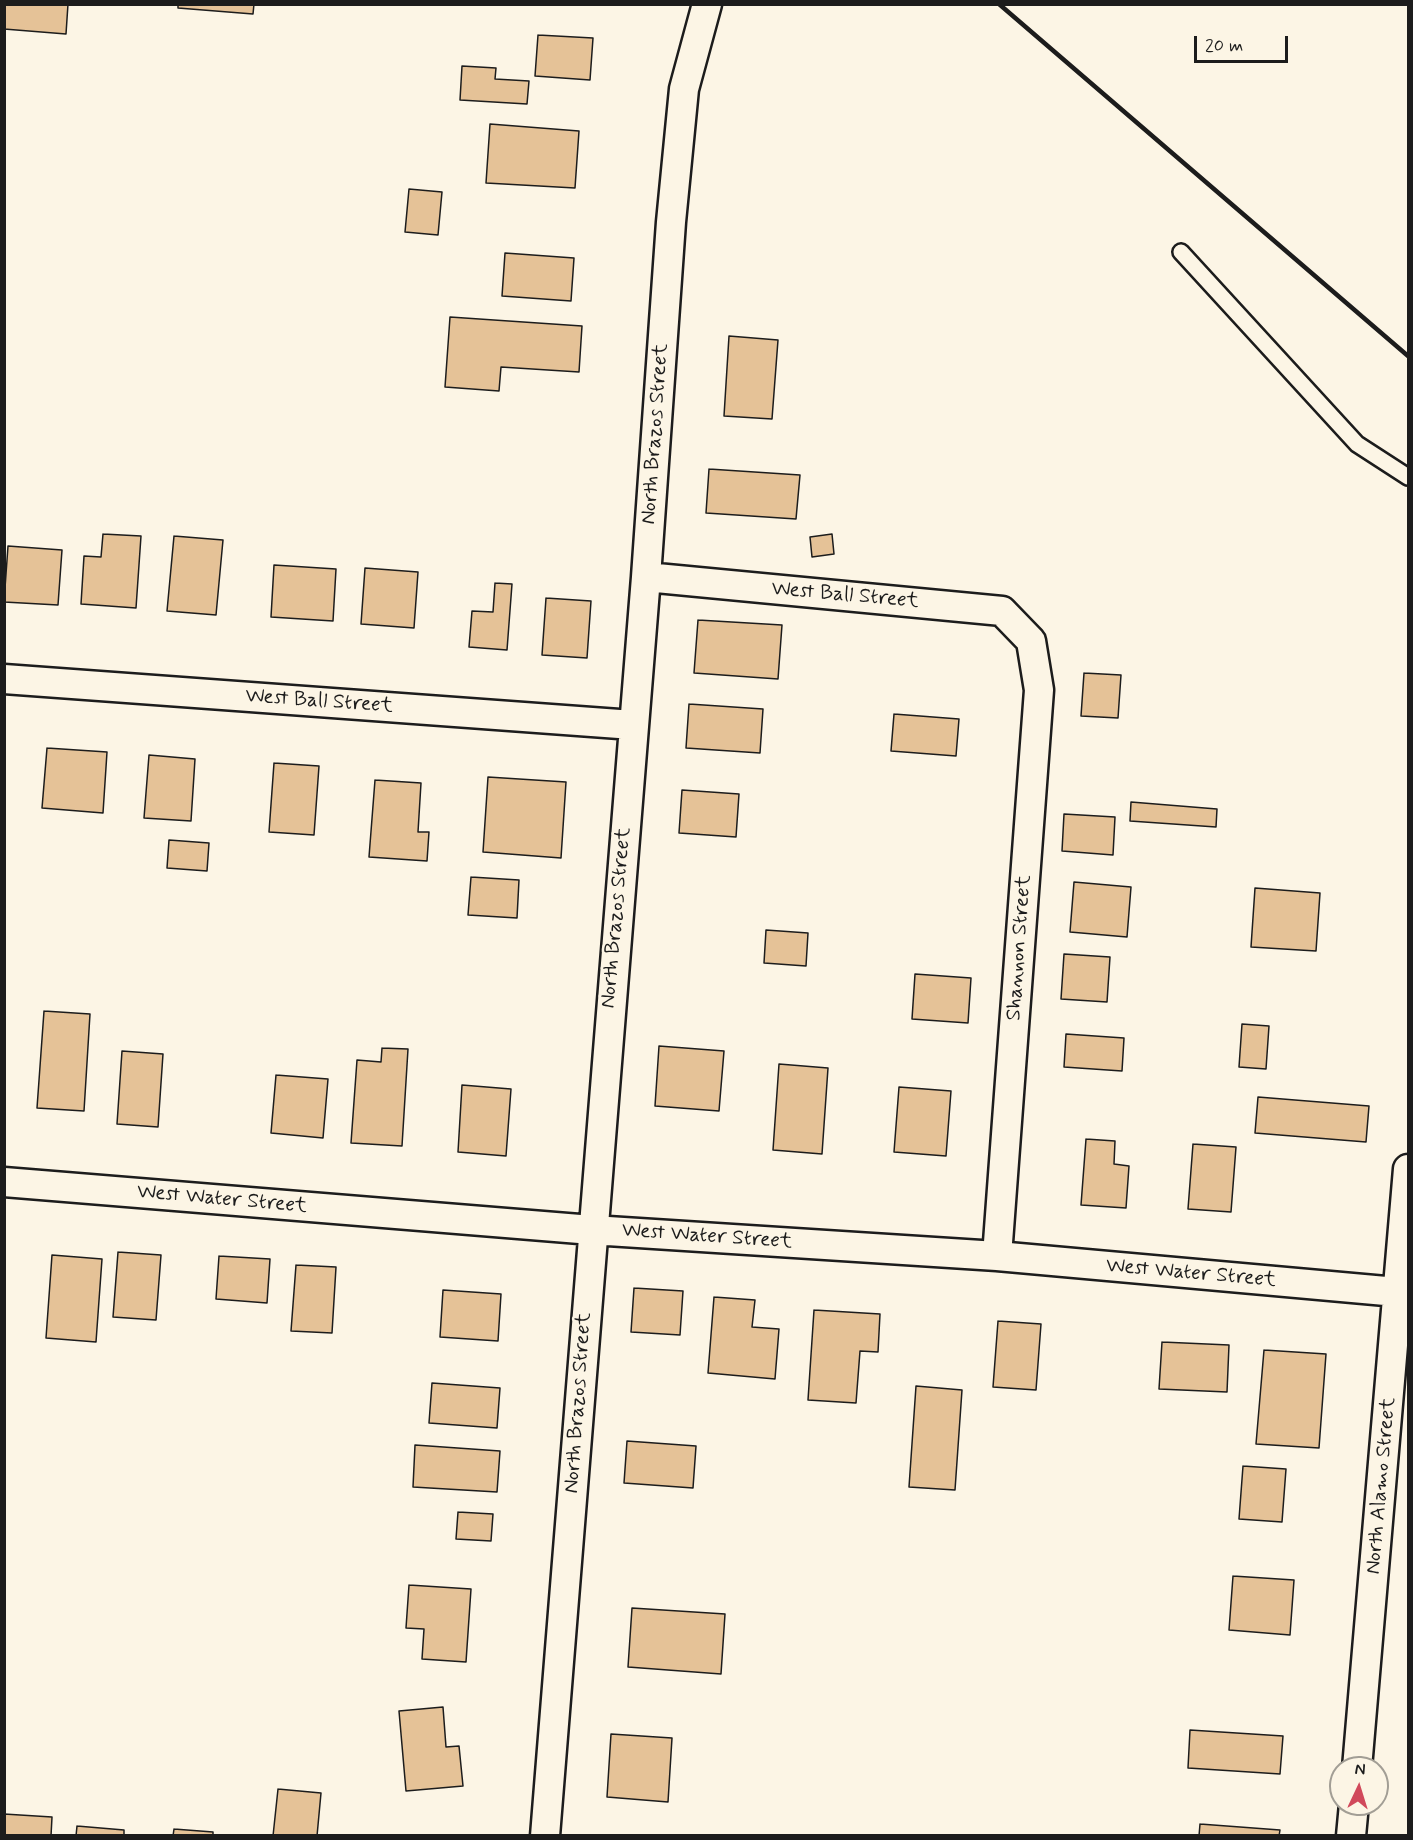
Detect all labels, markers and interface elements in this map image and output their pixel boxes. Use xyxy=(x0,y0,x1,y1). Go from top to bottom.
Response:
scale bar xyxy=(1197,24,1292,62)
text: 20 m xyxy=(1205,34,1243,58)
street label: North Brazos Street xyxy=(637,343,675,525)
street label: West Ball Street xyxy=(770,577,920,615)
street label: West Ball Street xyxy=(244,684,394,720)
street label: North Brazos Street xyxy=(597,827,637,1009)
street label: Shannon Street xyxy=(1002,874,1038,1022)
street label: West Water Street xyxy=(136,1180,308,1220)
street label: West Water Street xyxy=(621,1218,793,1256)
street label: West Water Street xyxy=(1105,1254,1277,1294)
street label: North Brazos Street xyxy=(560,1312,598,1494)
street label: North Alamo Street xyxy=(1362,1396,1402,1576)
north arrow xyxy=(1329,1756,1389,1816)
text: N xyxy=(1354,1759,1366,1780)

